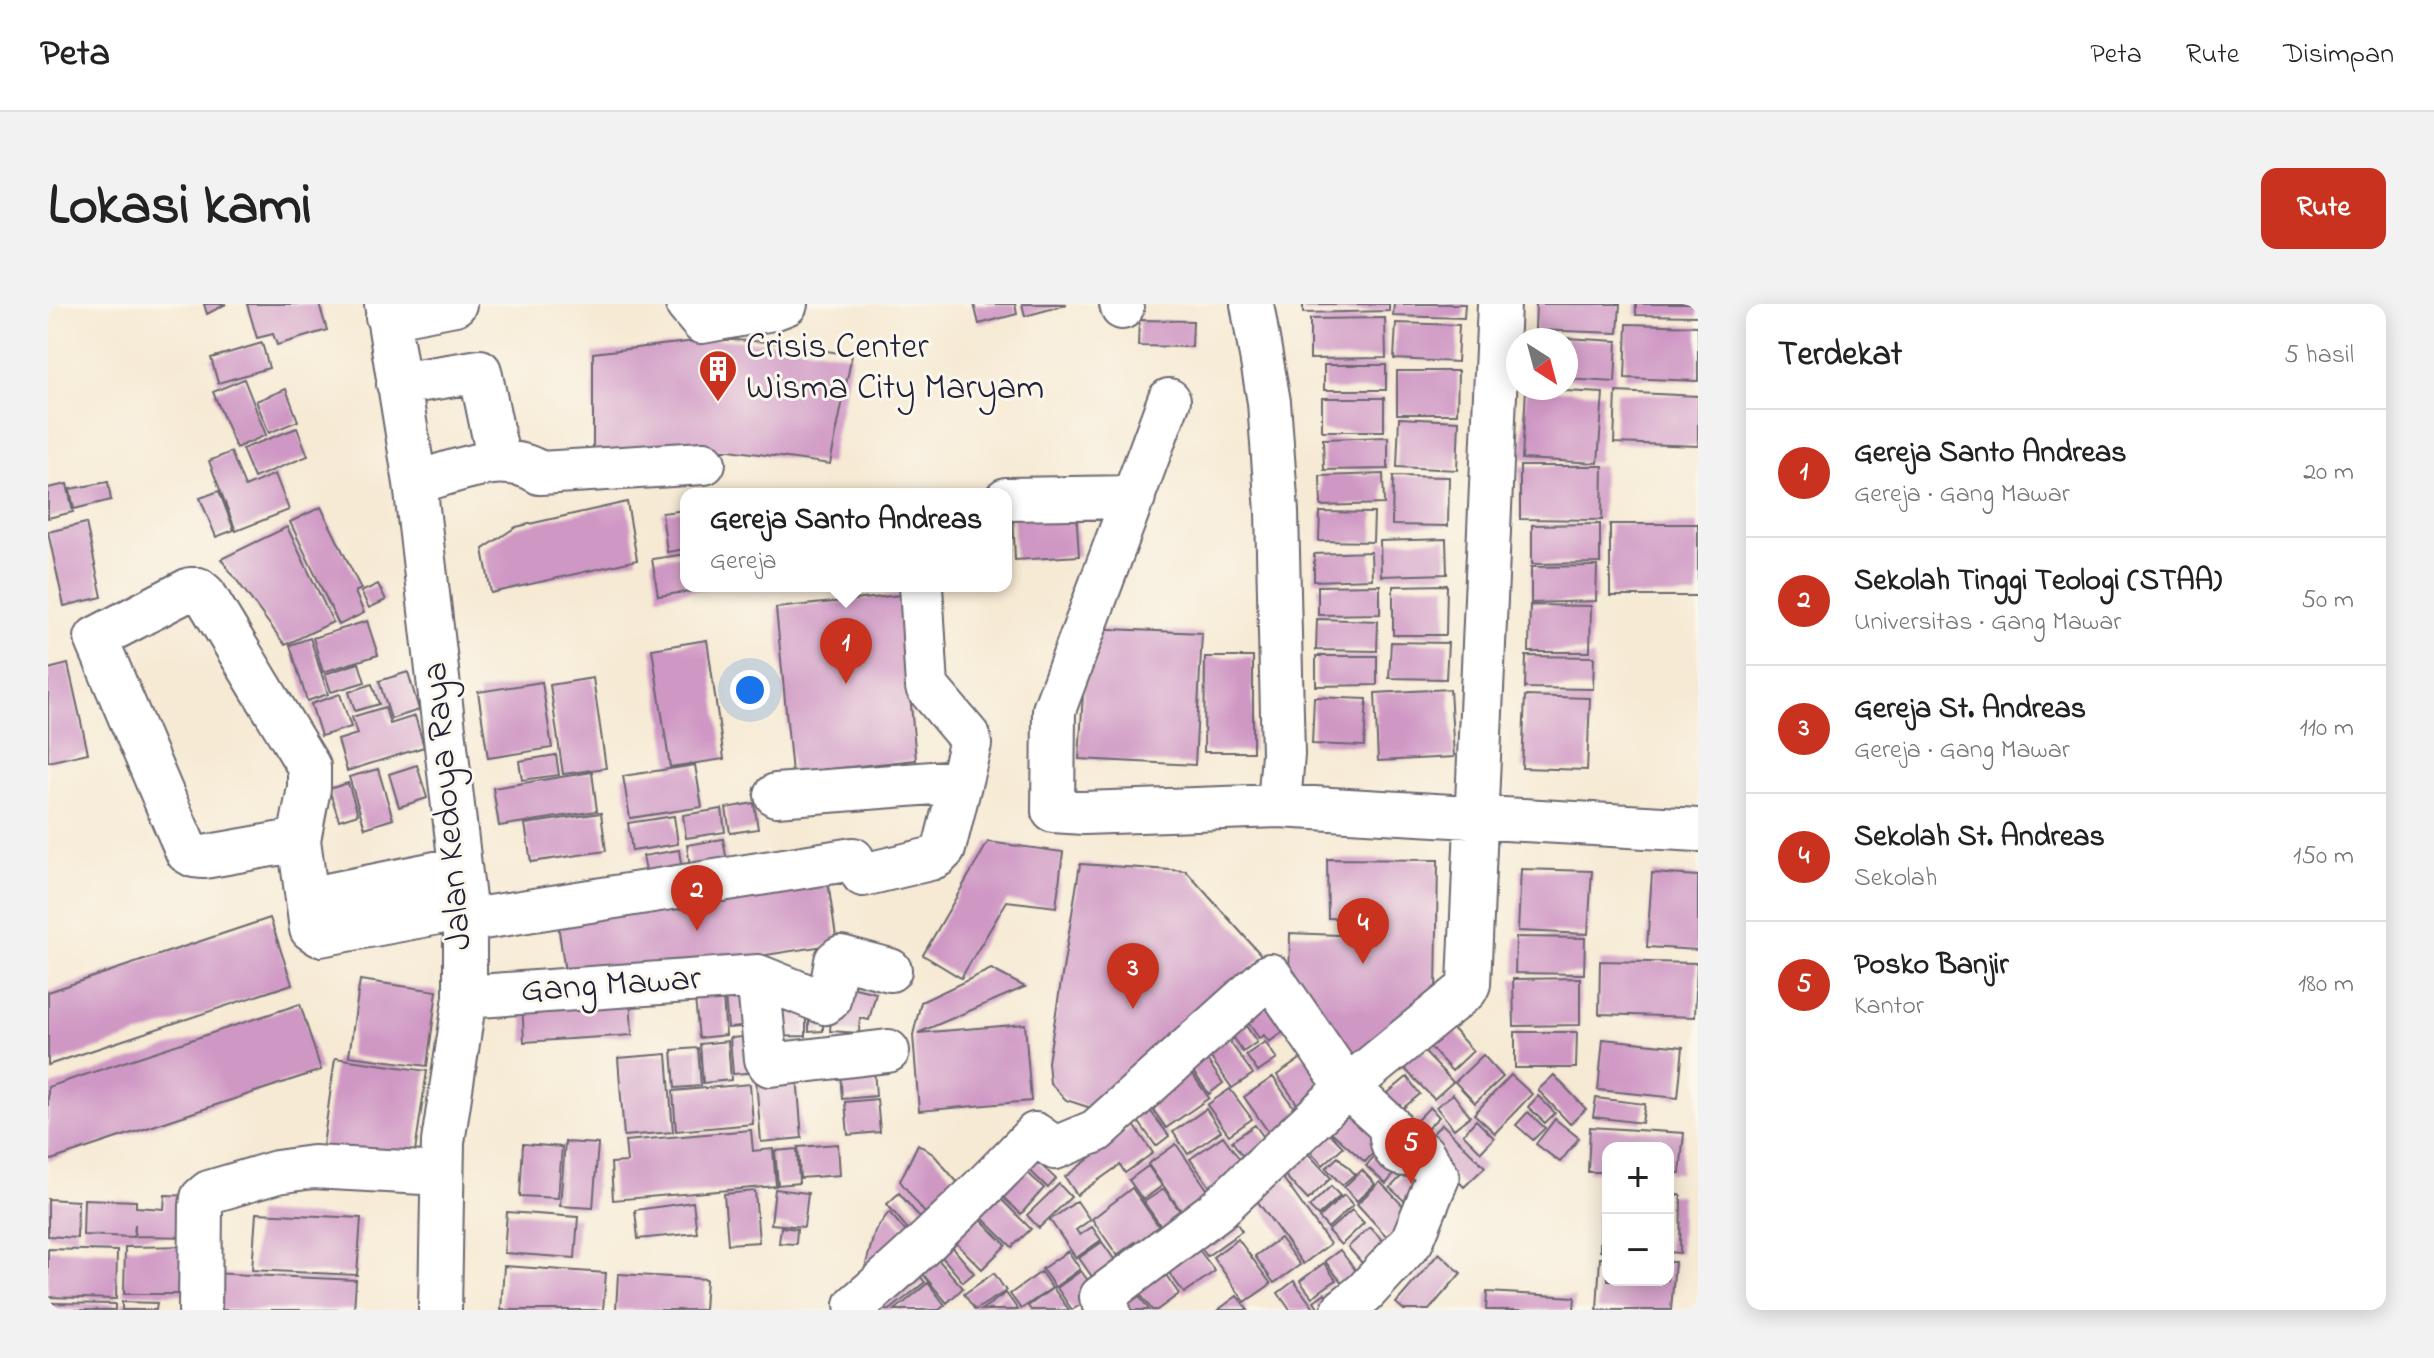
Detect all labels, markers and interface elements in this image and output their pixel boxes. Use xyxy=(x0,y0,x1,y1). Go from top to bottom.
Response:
text: Peta xyxy=(40,27,110,83)
text: Peta xyxy=(2090,35,2142,76)
text: Rute xyxy=(2186,35,2239,76)
text: Disimpan xyxy=(2283,35,2394,76)
text: Lokasi kami xyxy=(48,168,312,249)
button: Rute xyxy=(2261,168,2386,249)
place label: Crisis Center Wisma City Maryam xyxy=(746,322,1044,416)
north arrow xyxy=(1506,328,1578,400)
text: Terdekat xyxy=(1778,331,1902,381)
text: 5 hasil xyxy=(2284,337,2354,375)
building icon: Crisis Center Wisma City Maryam xyxy=(697,348,739,403)
text: Gereja Santo Andreas xyxy=(1854,432,2126,476)
text: 1 xyxy=(1800,454,1808,492)
text: 20 m xyxy=(2303,454,2354,492)
text: Gereja · Gang Mawar xyxy=(1854,476,2070,514)
popup xyxy=(680,488,1012,592)
text: Gereja Santo Andreas xyxy=(710,499,982,543)
text: Gereja xyxy=(710,543,777,581)
text: Sekolah Tinggi Teologi (STAA) xyxy=(1854,560,2222,604)
text: 2 xyxy=(1798,582,1810,620)
text: 50 m xyxy=(2301,582,2354,620)
text: Universitas · Gang Mawar xyxy=(1854,604,2121,642)
pin: 1 xyxy=(820,618,872,684)
street label: Jalan Kedoya Raya xyxy=(410,660,488,952)
your location xyxy=(730,670,770,710)
text: Gereja St. Andreas xyxy=(1854,688,2086,732)
text: 3 xyxy=(1799,710,1809,748)
text: 110 m xyxy=(2300,710,2354,748)
text: Gereja · Gang Mawar xyxy=(1854,732,2070,770)
text: Sekolah St. Andreas xyxy=(1854,816,2105,860)
text: 4 xyxy=(1799,838,1809,876)
text: 150 m xyxy=(2293,838,2354,876)
text: Sekolah xyxy=(1854,860,1937,898)
pin: 2 xyxy=(671,865,723,931)
pin: 4 xyxy=(1337,898,1389,964)
pin: 3 xyxy=(1107,943,1159,1009)
text: Posko Banjir xyxy=(1854,944,2009,988)
street label: Gang Mawar xyxy=(519,953,704,1019)
text: 5 xyxy=(1797,966,1811,1004)
text: 180 m xyxy=(2298,966,2354,1004)
text: Kantor xyxy=(1854,988,1924,1026)
pin: 5 xyxy=(1385,1118,1437,1184)
map controls xyxy=(1602,1142,1674,1286)
button: + xyxy=(1602,1142,1674,1214)
button: − xyxy=(1602,1214,1674,1286)

